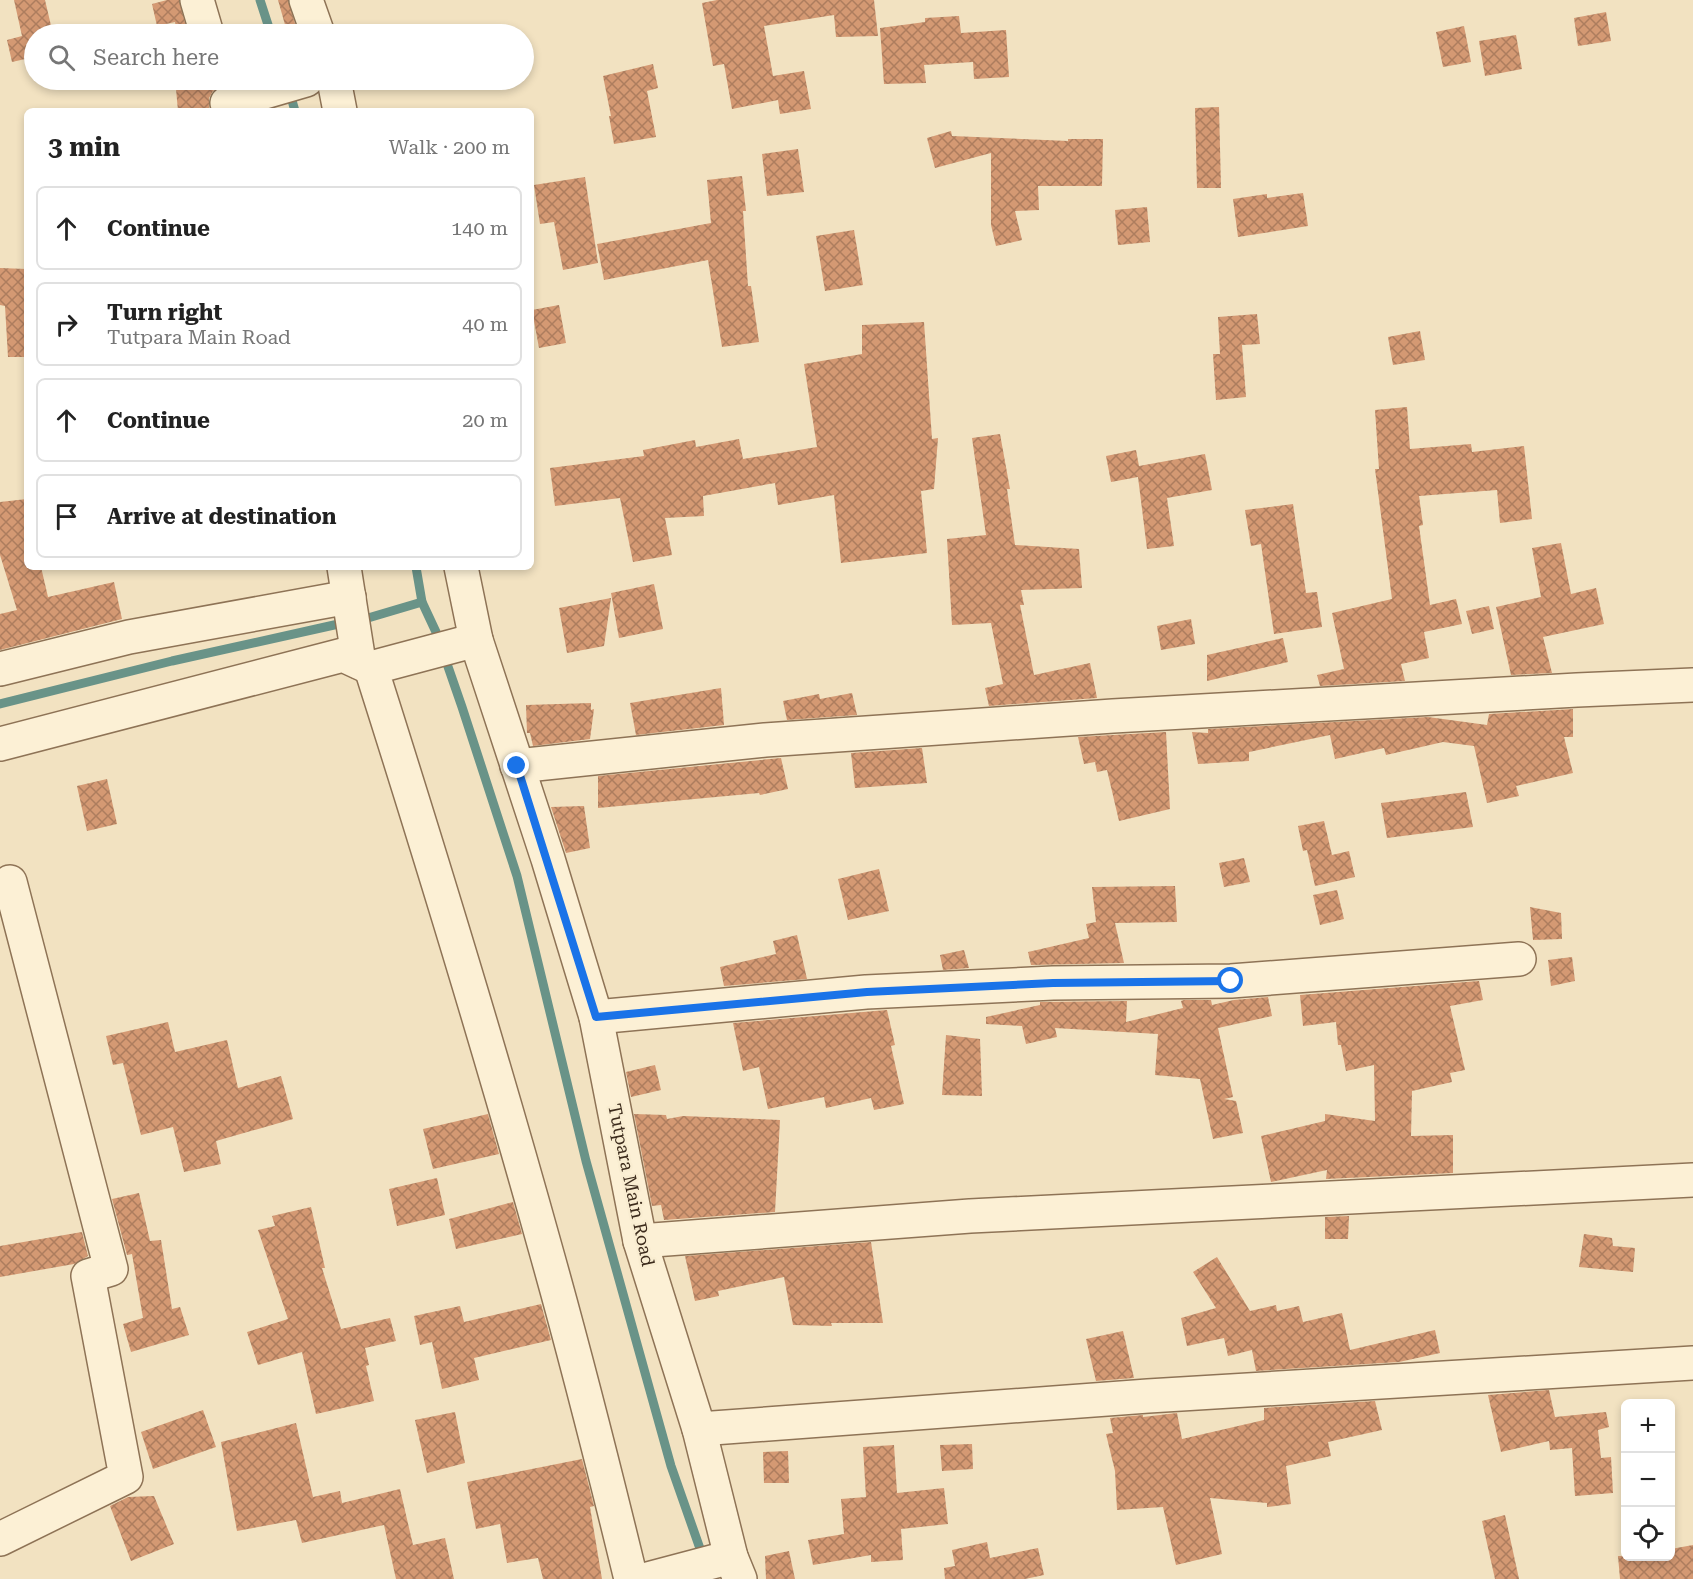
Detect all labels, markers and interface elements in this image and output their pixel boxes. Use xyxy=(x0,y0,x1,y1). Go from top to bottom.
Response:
search box xyxy=(24,24,534,90)
icon: search xyxy=(45,41,78,74)
text: Search here xyxy=(93,45,219,70)
text: 3 min xyxy=(48,132,120,162)
text: Walk · 200 m xyxy=(389,135,510,159)
icon: ahead xyxy=(50,212,83,245)
text: Continue xyxy=(107,216,210,241)
text: 140 m xyxy=(451,216,508,240)
text: Turn right xyxy=(107,300,222,325)
icon: right xyxy=(50,308,83,341)
text: 40 m xyxy=(462,312,508,336)
text: Tutpara Main Road xyxy=(107,325,291,349)
icon: ahead xyxy=(50,404,83,437)
text: Continue xyxy=(107,408,210,433)
text: 20 m xyxy=(462,408,508,432)
icon: arrive xyxy=(50,500,83,533)
text: Arrive at destination xyxy=(107,504,336,529)
route end xyxy=(503,752,529,778)
route start xyxy=(1217,967,1243,993)
street label: Tutpara Main Road xyxy=(604,1102,659,1268)
map controls xyxy=(1621,1399,1675,1561)
button: + xyxy=(1621,1399,1675,1453)
button: − xyxy=(1621,1453,1675,1507)
button: locate xyxy=(1621,1507,1675,1561)

